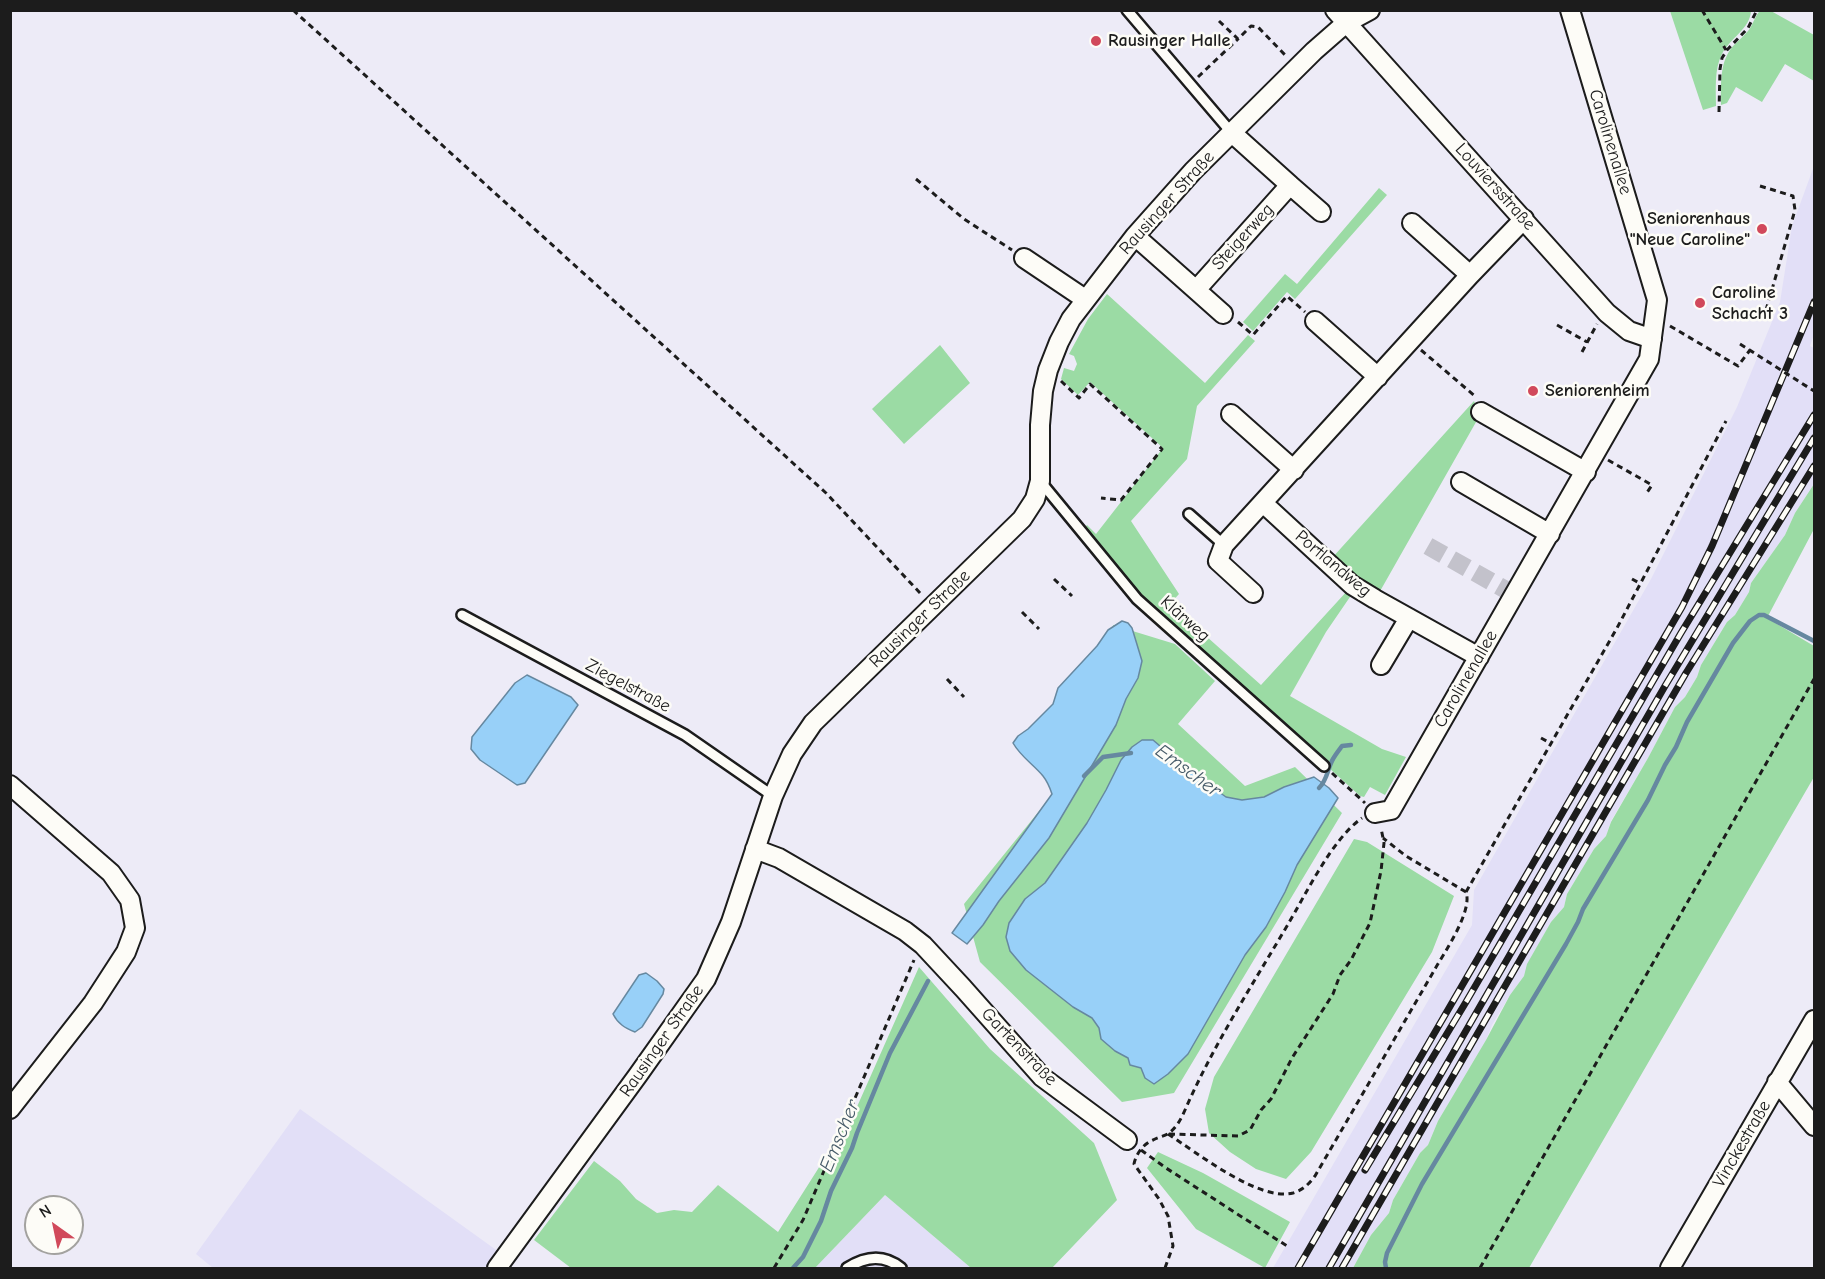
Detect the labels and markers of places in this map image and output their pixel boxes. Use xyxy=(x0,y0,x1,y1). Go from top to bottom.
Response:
place label: Rausinger Halle xyxy=(1108,30,1230,52)
marker: Rausinger Halle xyxy=(1089,34,1103,48)
place label: Seniorenhaus "Neue Caroline" xyxy=(1630,208,1750,250)
marker: Seniorenhaus "Neue Caroline" xyxy=(1755,222,1769,236)
place label: Caroline Schacht 3 xyxy=(1712,282,1788,324)
marker: Caroline Schacht 3 xyxy=(1693,296,1707,310)
place label: Seniorenheim xyxy=(1545,380,1649,402)
marker: Seniorenheim xyxy=(1526,384,1540,398)

